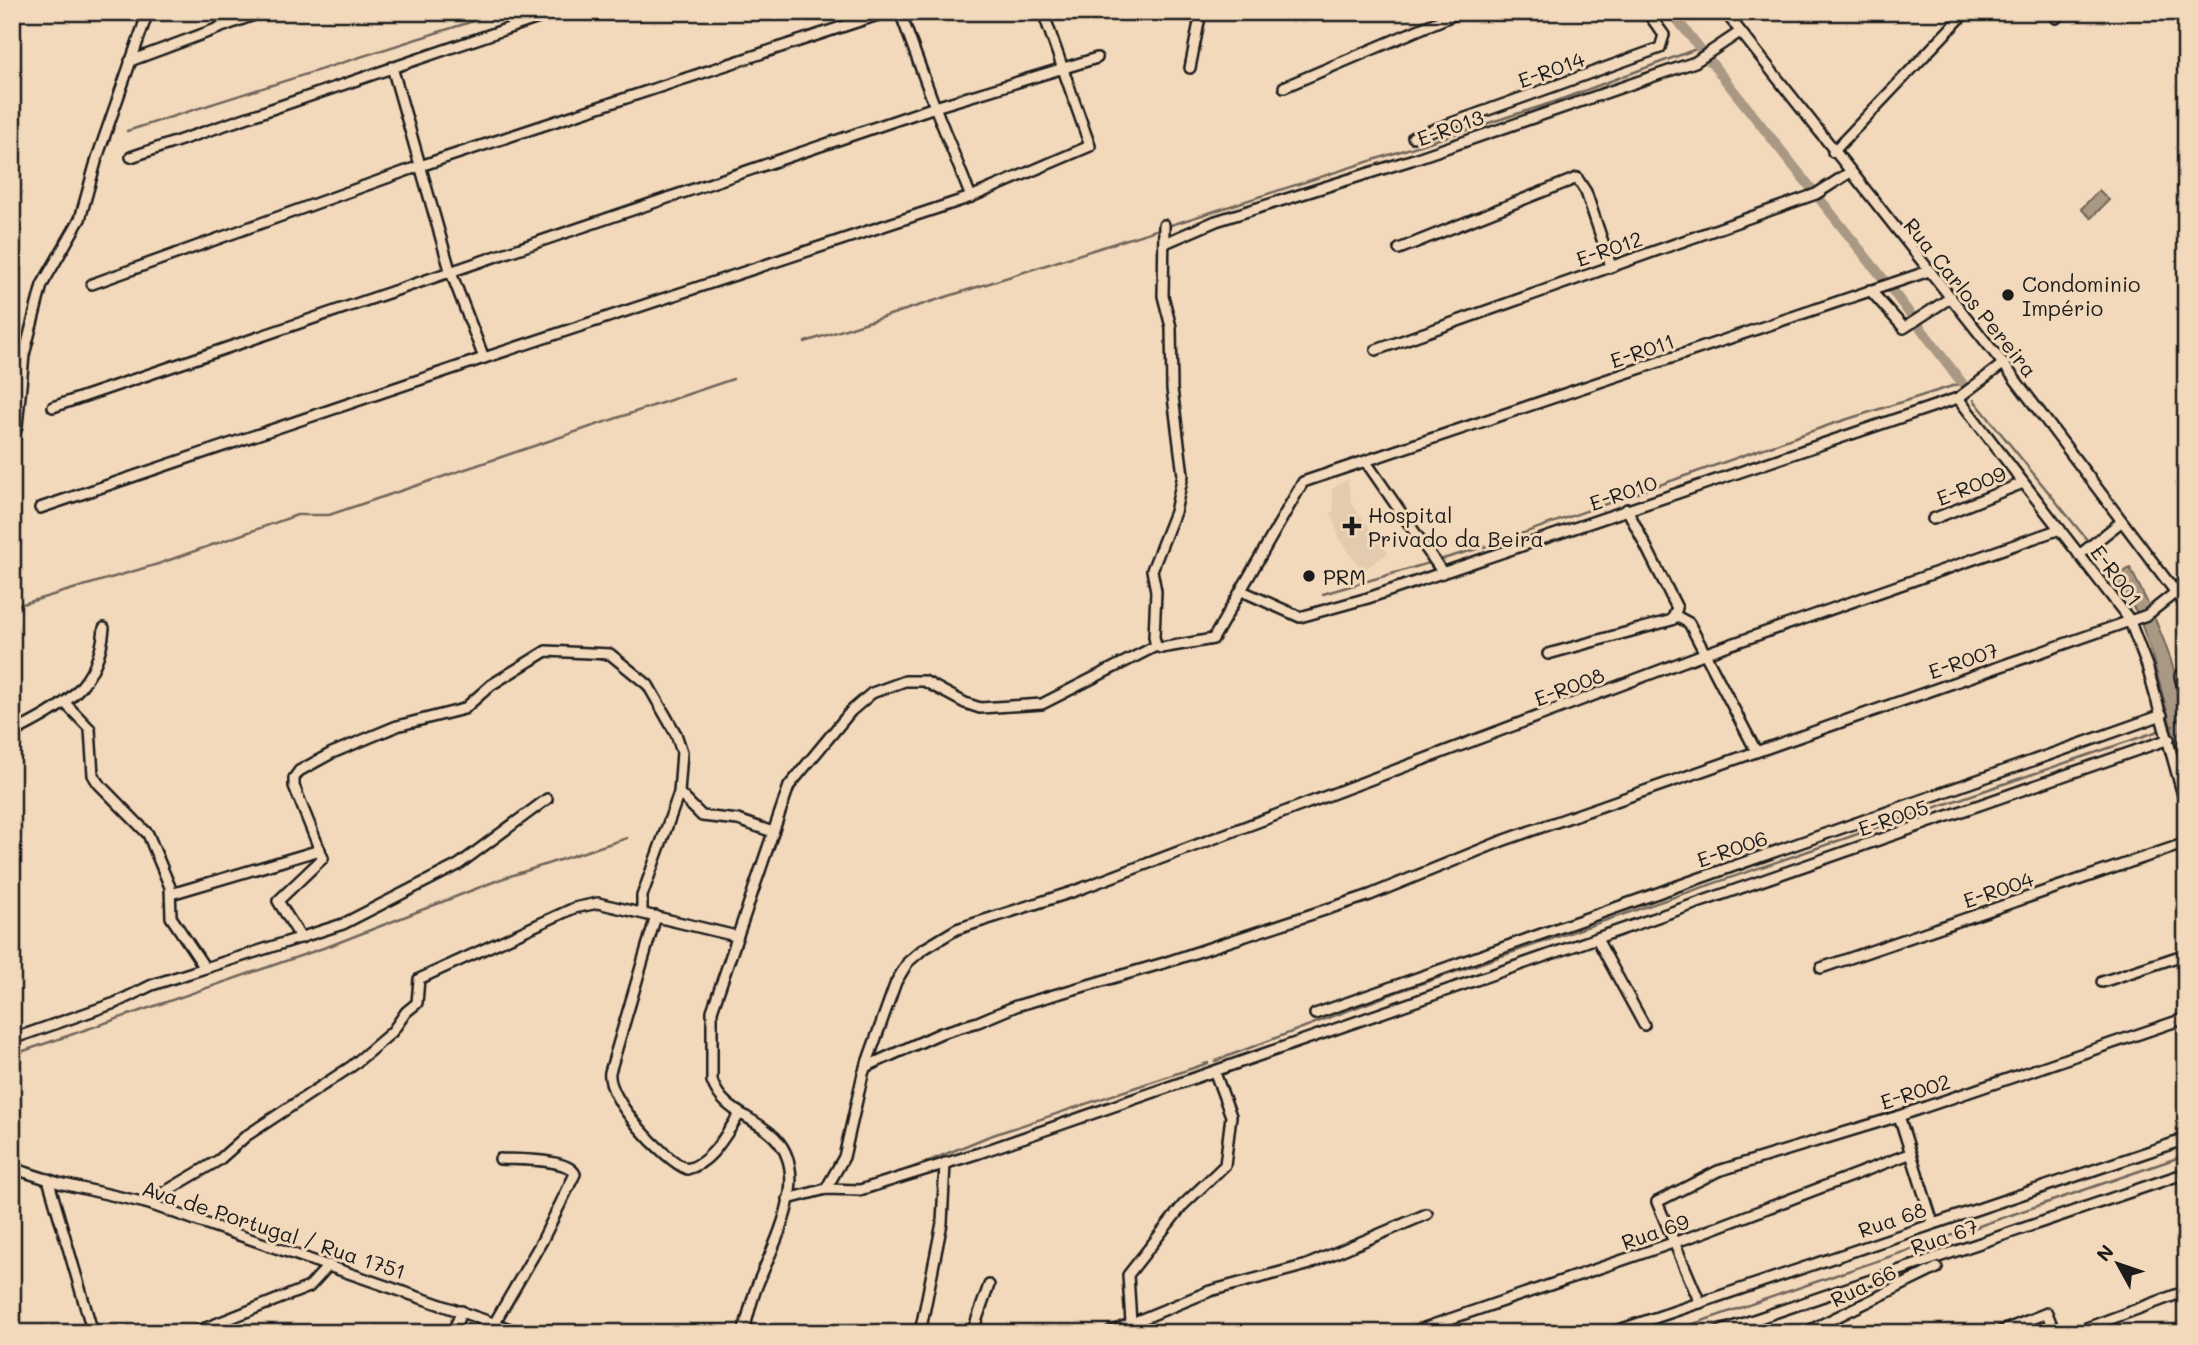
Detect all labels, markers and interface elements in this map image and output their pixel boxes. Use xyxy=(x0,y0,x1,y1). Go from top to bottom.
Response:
street label: E-R014 xyxy=(1514,44,1589,93)
street label: E-R013 xyxy=(1413,103,1487,151)
street label: Rua Carlos Pereira xyxy=(1898,212,2044,382)
street label: E-R012 xyxy=(1572,224,1646,272)
place label: Condominio Império xyxy=(2022,270,2141,321)
marker: Condominio Império xyxy=(2000,287,2016,303)
street label: E-R011 xyxy=(1606,326,1678,374)
street label: E-R009 xyxy=(1932,459,2010,511)
street label: E-R010 xyxy=(1586,468,1660,516)
place label: Hospital Privado da Beira xyxy=(1368,501,1544,552)
marker: Hospital Privado da Beira xyxy=(1342,516,1362,536)
street label: E-R001 xyxy=(2085,539,2149,611)
place label: PRM xyxy=(1323,563,1366,590)
marker: PRM xyxy=(1301,568,1317,584)
street label: E-R007 xyxy=(1925,636,2001,684)
street label: E-R008 xyxy=(1530,660,1608,712)
street label: E-R005 xyxy=(1854,792,1932,842)
street label: E-R006 xyxy=(1693,823,1771,873)
street label: E-R004 xyxy=(1959,864,2037,914)
street label: E-R002 xyxy=(1877,1067,1953,1115)
street label: Ava de Portugal / Rua 1751 xyxy=(139,1174,409,1284)
street label: Rua 68 xyxy=(1854,1195,1930,1243)
street label: Rua 69 xyxy=(1618,1207,1692,1255)
street label: Rua 67 xyxy=(1907,1212,1981,1260)
north arrow xyxy=(2082,1230,2152,1300)
text: N xyxy=(2090,1239,2119,1266)
street label: Rua 66 xyxy=(1826,1257,1900,1313)

